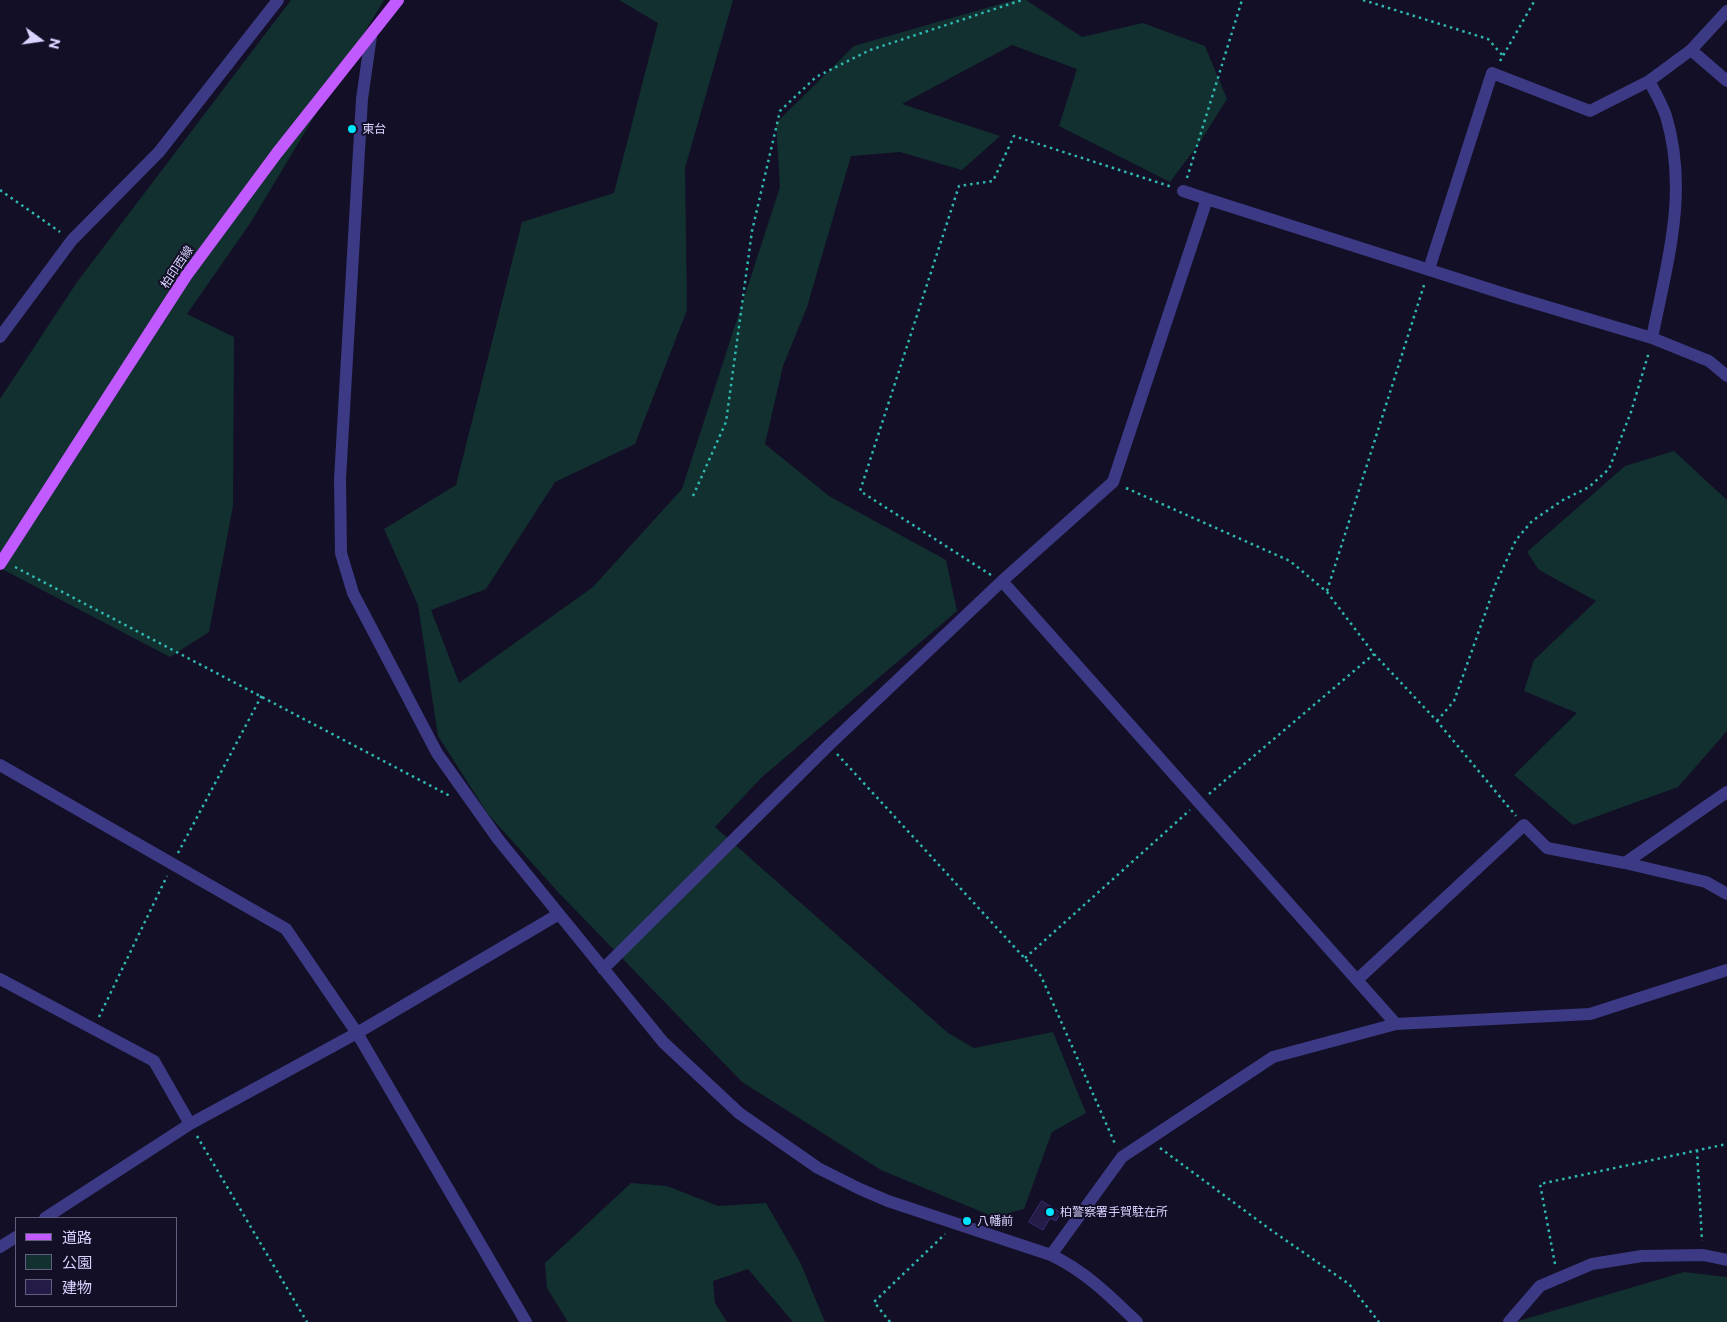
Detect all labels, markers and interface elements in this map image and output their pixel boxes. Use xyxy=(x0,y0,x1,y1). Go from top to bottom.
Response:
north arrow xyxy=(15,15,65,65)
text: N xyxy=(46,37,65,51)
place label: 東台 xyxy=(362,122,386,136)
marker: 東台 xyxy=(346,123,358,135)
street label: 柏印西線 xyxy=(158,243,196,291)
place label: 柏警察署手賀駐在所 xyxy=(1060,1205,1168,1219)
marker: 柏警察署手賀駐在所 xyxy=(1044,1206,1056,1218)
place label: 八幡前 xyxy=(977,1214,1013,1228)
marker: 八幡前 xyxy=(961,1215,973,1227)
legend xyxy=(15,1217,178,1307)
text: 道路 xyxy=(62,1228,92,1246)
text: 公園 xyxy=(62,1253,92,1271)
text: 建物 xyxy=(62,1278,92,1296)

